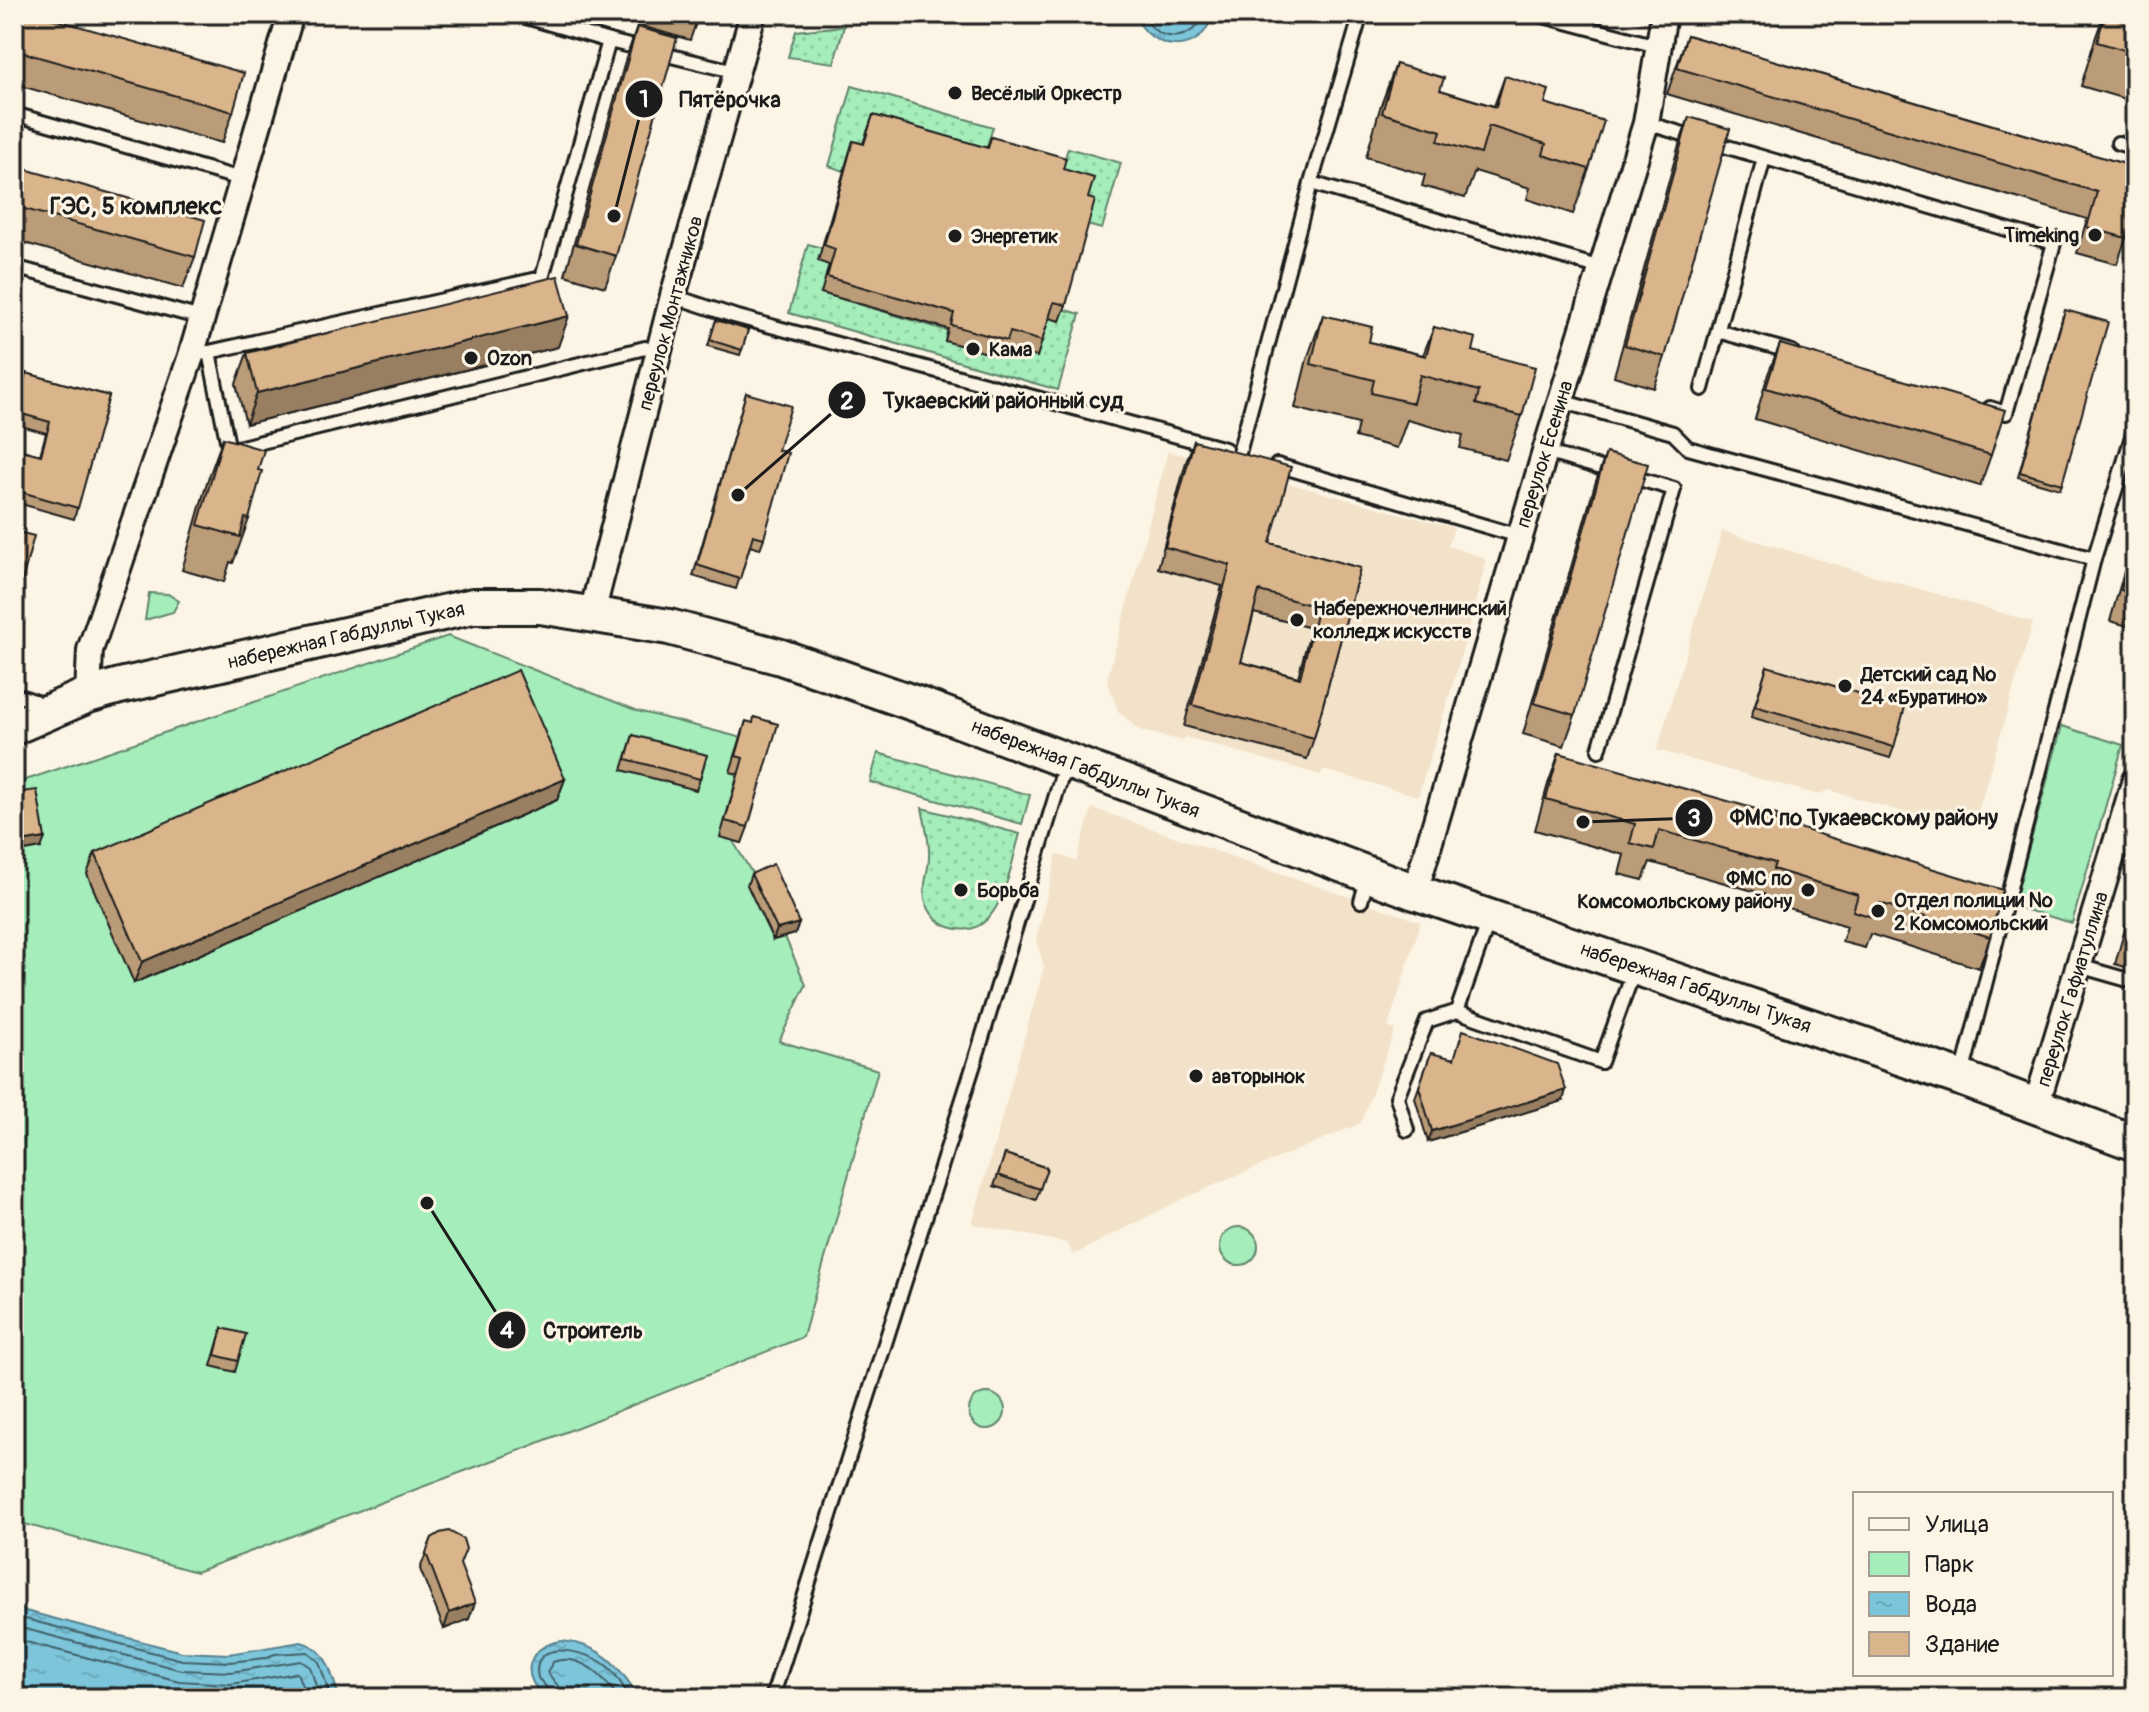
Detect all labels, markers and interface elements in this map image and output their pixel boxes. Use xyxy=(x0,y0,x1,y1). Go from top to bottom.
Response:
callout: Пятёрочка xyxy=(624,76,797,122)
place label: Весёлый Оркестр xyxy=(971,81,1123,106)
marker: Весёлый Оркестр xyxy=(946,84,964,102)
text: 1 xyxy=(639,85,649,114)
text: Пятёрочка xyxy=(679,86,781,114)
district label: ГЭС, 5 комплекс xyxy=(50,192,222,221)
street label: переулок Монтажников xyxy=(632,213,709,413)
place label: Timeking xyxy=(2003,223,2079,248)
place label: Энергетик xyxy=(971,224,1058,249)
marker: Timeking xyxy=(2086,226,2104,244)
marker: Энергетик xyxy=(946,227,964,245)
place label: Кама xyxy=(989,337,1032,362)
marker: Кама xyxy=(964,340,982,358)
place label: Ozon xyxy=(487,346,532,371)
marker: Ozon xyxy=(462,349,480,367)
callout: Тукаевский районный суд xyxy=(827,377,1140,423)
street label: переулок Есенина xyxy=(1510,378,1579,531)
text: 2 xyxy=(840,387,854,416)
text: Тукаевский районный суд xyxy=(882,387,1124,415)
street label: набережная Габдуллы Тукая xyxy=(225,596,467,675)
place label: Набережночелнинский колледж искусств xyxy=(1313,596,1507,644)
marker: Набережночелнинский колледж искусств xyxy=(1288,611,1306,629)
place label: Детский сад № 24 «Буратино» xyxy=(1860,662,1997,710)
marker: Детский сад № 24 «Буратино» xyxy=(1836,677,1854,695)
street label: набережная Габдуллы Тукая xyxy=(968,713,1203,824)
callout: ФМС по Тукаевскому району xyxy=(1674,795,2014,841)
text: 3 xyxy=(1687,804,1701,833)
text: ФМС по Тукаевскому району xyxy=(1729,804,1999,832)
place label: ФМС по Комсомольскому району xyxy=(1577,866,1792,914)
place label: Борьба xyxy=(977,878,1039,903)
marker: Борьба xyxy=(952,881,970,899)
marker: ФМС по Комсомольскому району xyxy=(1799,881,1817,899)
place label: Отдел полиции № 2 Комсомольский xyxy=(1894,888,2053,936)
street label: переулок Гафиатуллина xyxy=(2031,889,2114,1090)
marker: Отдел полиции № 2 Комсомольский xyxy=(1869,902,1887,920)
street label: набережная Габдуллы Тукая xyxy=(1577,936,1814,1039)
place label: авторынок xyxy=(1212,1064,1305,1089)
marker: авторынок xyxy=(1187,1067,1205,1085)
callout: Строитель xyxy=(487,1307,659,1353)
text: 4 xyxy=(500,1316,514,1345)
text: Строитель xyxy=(543,1317,643,1345)
legend xyxy=(1853,1492,2113,1676)
text: Улица xyxy=(1925,1510,1989,1539)
text: Парк xyxy=(1925,1550,1974,1579)
text: Вода xyxy=(1925,1590,1977,1619)
text: Здание xyxy=(1925,1630,2000,1659)

